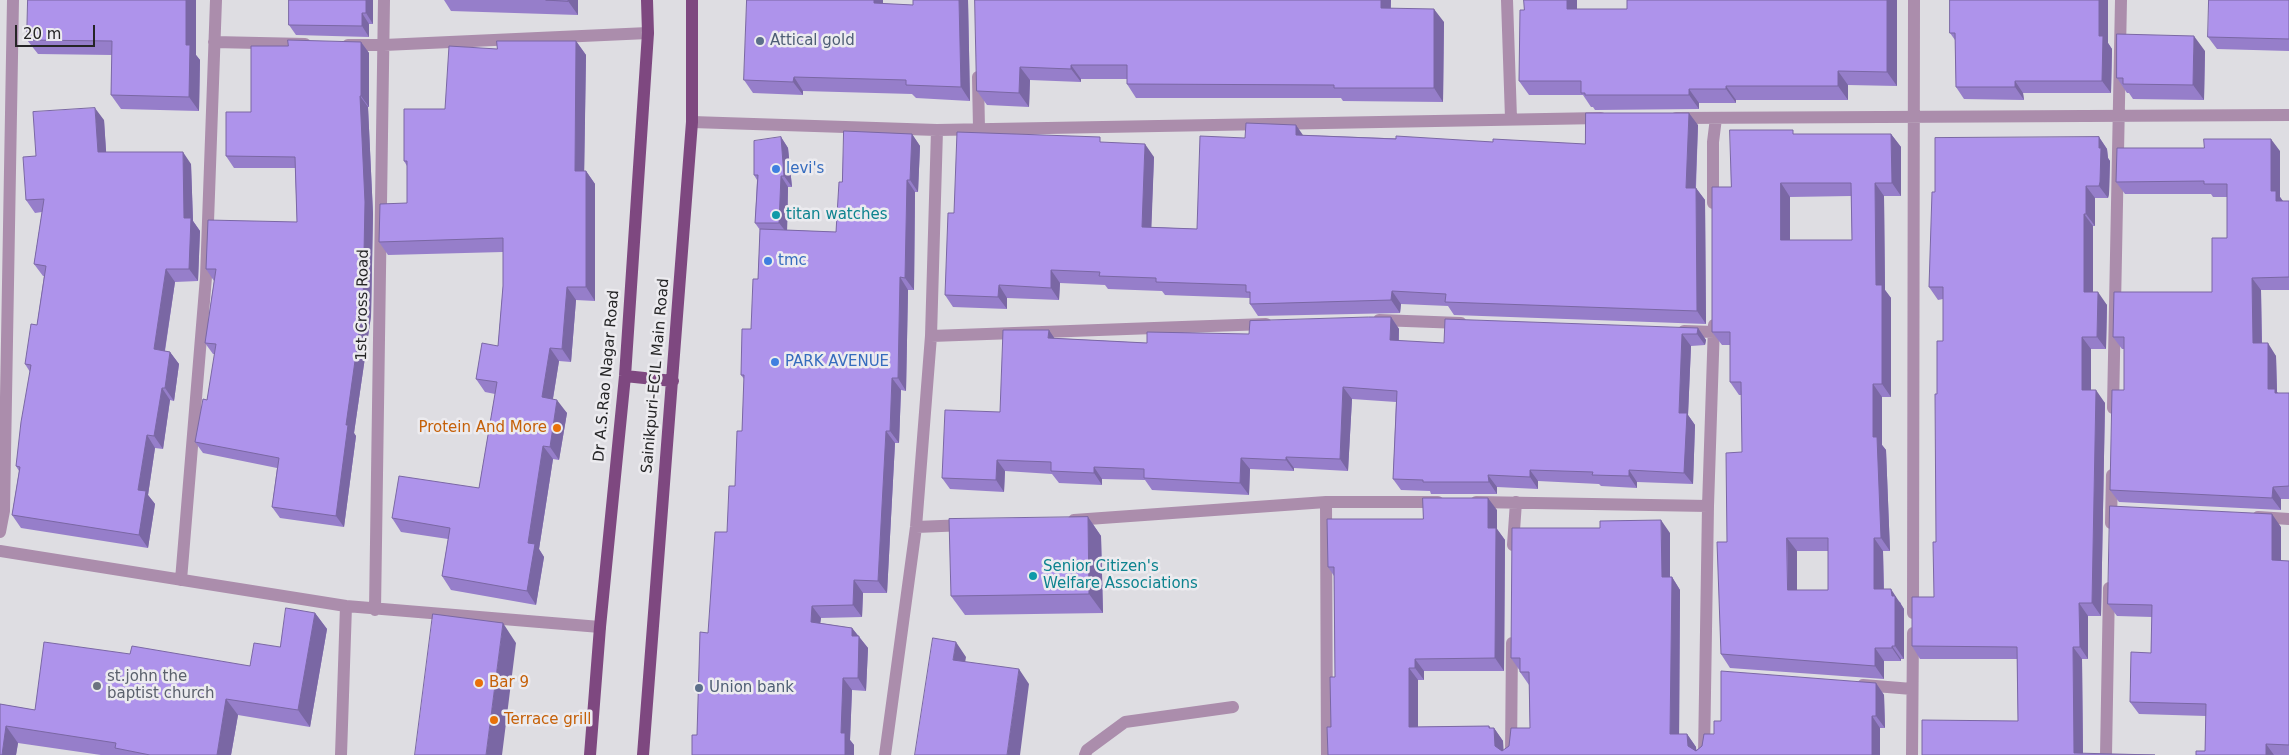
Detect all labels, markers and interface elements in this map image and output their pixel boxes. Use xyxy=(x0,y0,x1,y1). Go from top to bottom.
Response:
scale bar xyxy=(18,15,98,47)
text: 20 m xyxy=(23,25,61,43)
place label: Attical gold xyxy=(770,32,855,50)
marker: Attical gold xyxy=(754,35,766,47)
place label: levi's xyxy=(786,160,824,178)
marker: levi's xyxy=(770,163,782,175)
place label: titan watches xyxy=(786,206,888,224)
marker: titan watches xyxy=(770,209,782,221)
street label: 1st Cross Road xyxy=(353,249,373,361)
place label: tmc xyxy=(778,252,807,270)
marker: tmc xyxy=(762,255,774,267)
street label: Sainikpuri-ECIL Main Road xyxy=(639,278,673,474)
street label: Dr A.S.Rao Nagar Road xyxy=(591,289,623,463)
place label: PARK AVENUE xyxy=(785,353,889,371)
marker: PARK AVENUE xyxy=(769,356,781,368)
place label: Protein And More xyxy=(418,419,547,437)
marker: Protein And More xyxy=(551,422,563,434)
place label: Senior Citizen's Welfare Associations xyxy=(1043,558,1198,593)
marker: Senior Citizen's Welfare Associations xyxy=(1027,570,1039,582)
place label: st.john the baptist church xyxy=(107,668,215,703)
place label: Bar 9 xyxy=(489,674,529,692)
marker: Bar 9 xyxy=(473,677,485,689)
place label: Union bank xyxy=(709,679,794,697)
marker: st.john the baptist church xyxy=(91,680,103,692)
marker: Union bank xyxy=(693,682,705,694)
place label: Terrace grill xyxy=(504,711,592,729)
marker: Terrace grill xyxy=(488,714,500,726)

